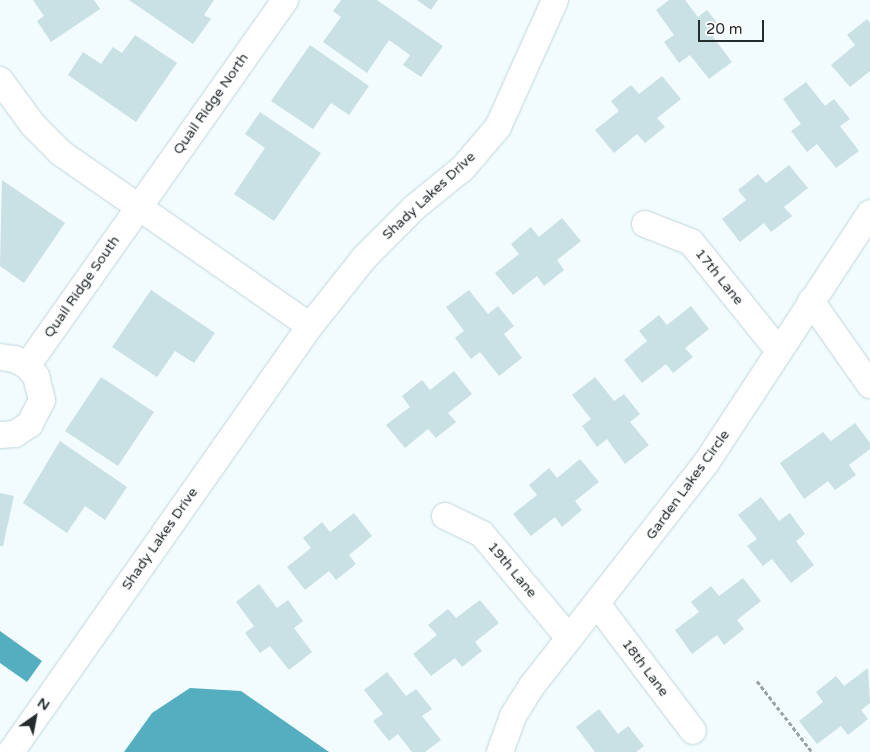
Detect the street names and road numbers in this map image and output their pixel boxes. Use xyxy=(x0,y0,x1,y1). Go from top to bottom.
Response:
street label: Quail Ridge North xyxy=(170,50,252,158)
street label: Shady Lakes Drive xyxy=(379,149,479,243)
street label: Quail Ridge South xyxy=(41,233,123,341)
street label: 17th Lane xyxy=(691,245,747,309)
street label: Garden Lakes Circle xyxy=(643,427,733,543)
street label: Shady Lakes Drive xyxy=(118,485,202,593)
street label: 19th Lane xyxy=(484,539,540,601)
street label: 18th Lane xyxy=(618,636,672,700)

